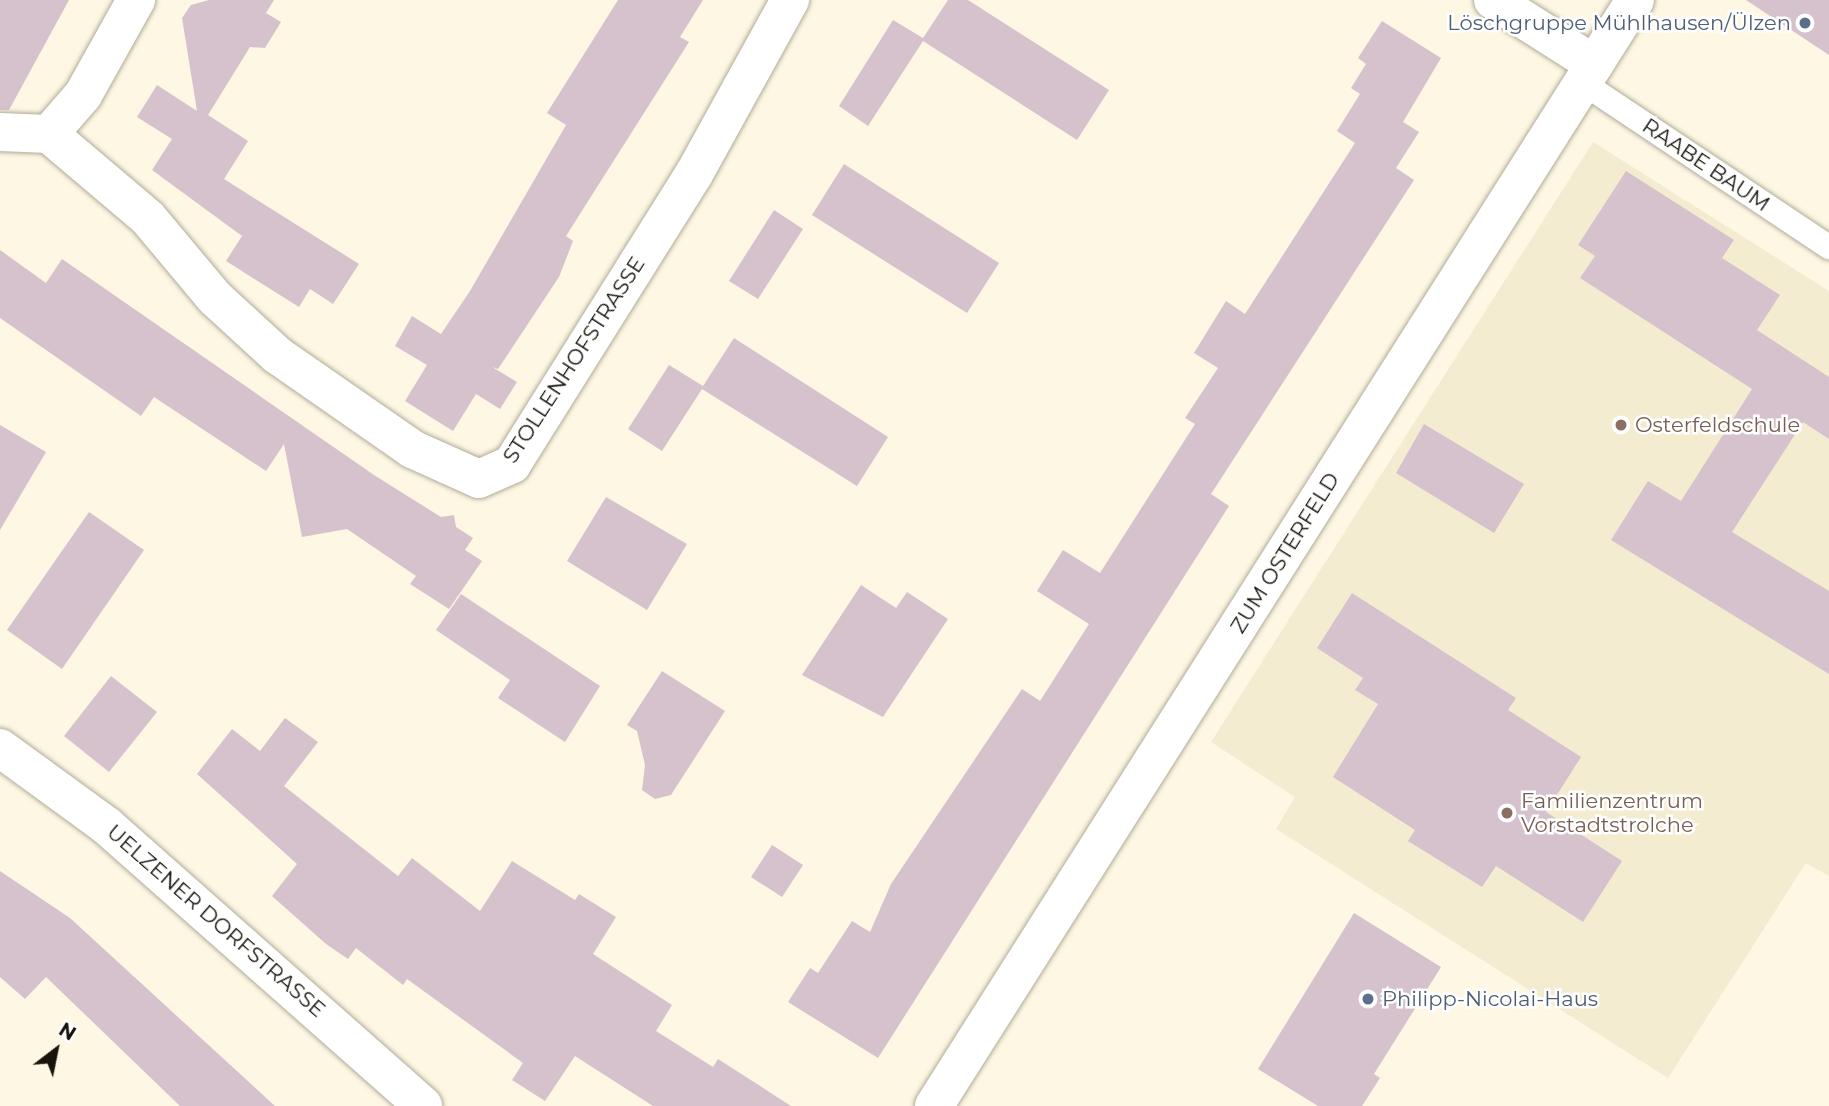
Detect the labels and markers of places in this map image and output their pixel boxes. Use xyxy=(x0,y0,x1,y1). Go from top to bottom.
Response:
place label: Löschgruppe Mühlhausen/Ülzen xyxy=(1447,10,1791,36)
marker: Löschgruppe Mühlhausen/Ülzen xyxy=(1797,15,1813,31)
place label: Osterfeldschule xyxy=(1635,412,1800,438)
marker: Osterfeldschule xyxy=(1613,417,1629,433)
place label: Familienzentrum Vorstadtstrolche xyxy=(1521,788,1703,838)
marker: Familienzentrum Vorstadtstrolche xyxy=(1499,805,1515,821)
place label: Philipp-Nicolai-Haus xyxy=(1382,986,1598,1012)
marker: Philipp-Nicolai-Haus xyxy=(1360,991,1376,1007)

